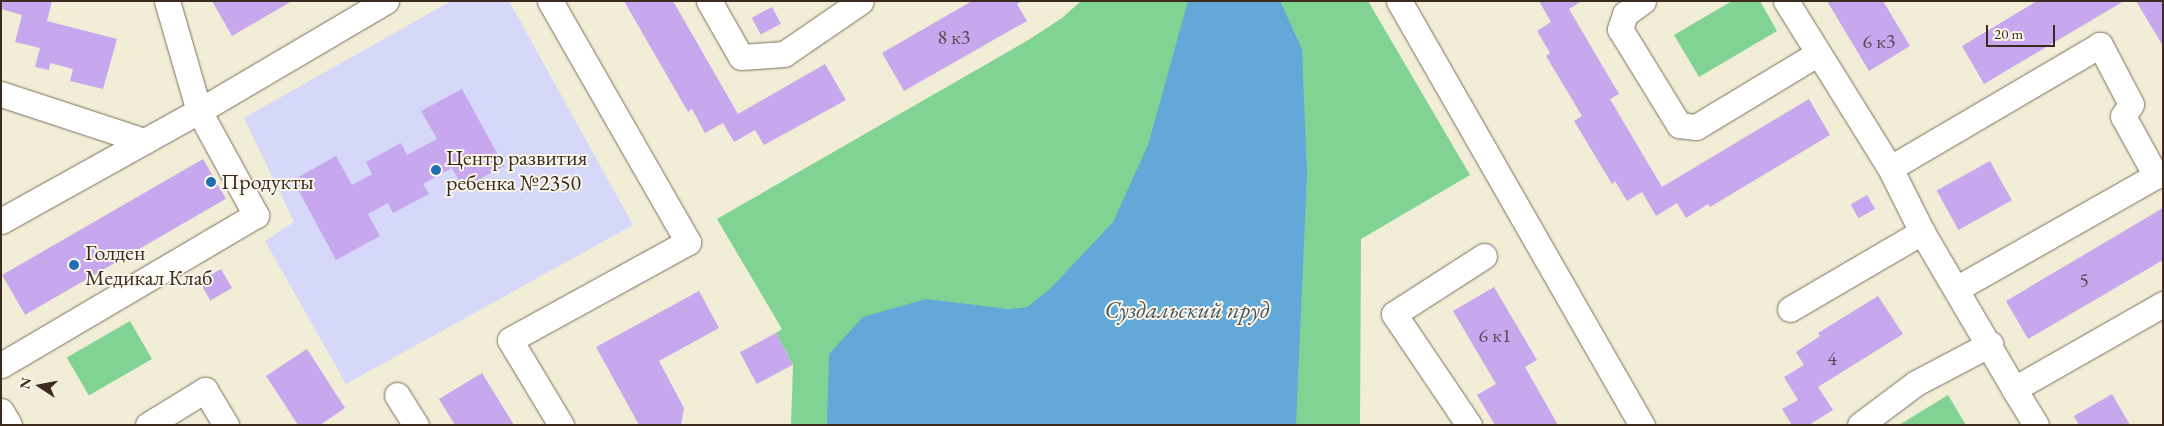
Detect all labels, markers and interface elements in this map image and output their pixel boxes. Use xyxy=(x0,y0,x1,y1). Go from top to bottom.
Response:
scale bar xyxy=(1989,15,2058,47)
text: 20 m xyxy=(1994,24,2023,43)
house number: 8 к3 xyxy=(938,25,970,49)
house number: 6 к3 xyxy=(1863,29,1895,53)
place label: Центр развития ребенка №2350 xyxy=(446,144,587,195)
marker: Центр развития ребенка №2350 xyxy=(430,164,442,176)
place label: Продукты xyxy=(221,169,314,195)
marker: Продукты xyxy=(205,176,217,188)
place label: Голден Медикал Клаб xyxy=(85,239,213,290)
marker: Голден Медикал Клаб xyxy=(67,258,81,272)
house number: 5 xyxy=(2079,268,2089,292)
water label: Суздальский пруд xyxy=(1105,296,1269,324)
house number: 6 к1 xyxy=(1479,323,1511,347)
house number: 4 xyxy=(1827,346,1837,370)
north arrow xyxy=(15,361,65,411)
text: N xyxy=(15,376,35,390)

